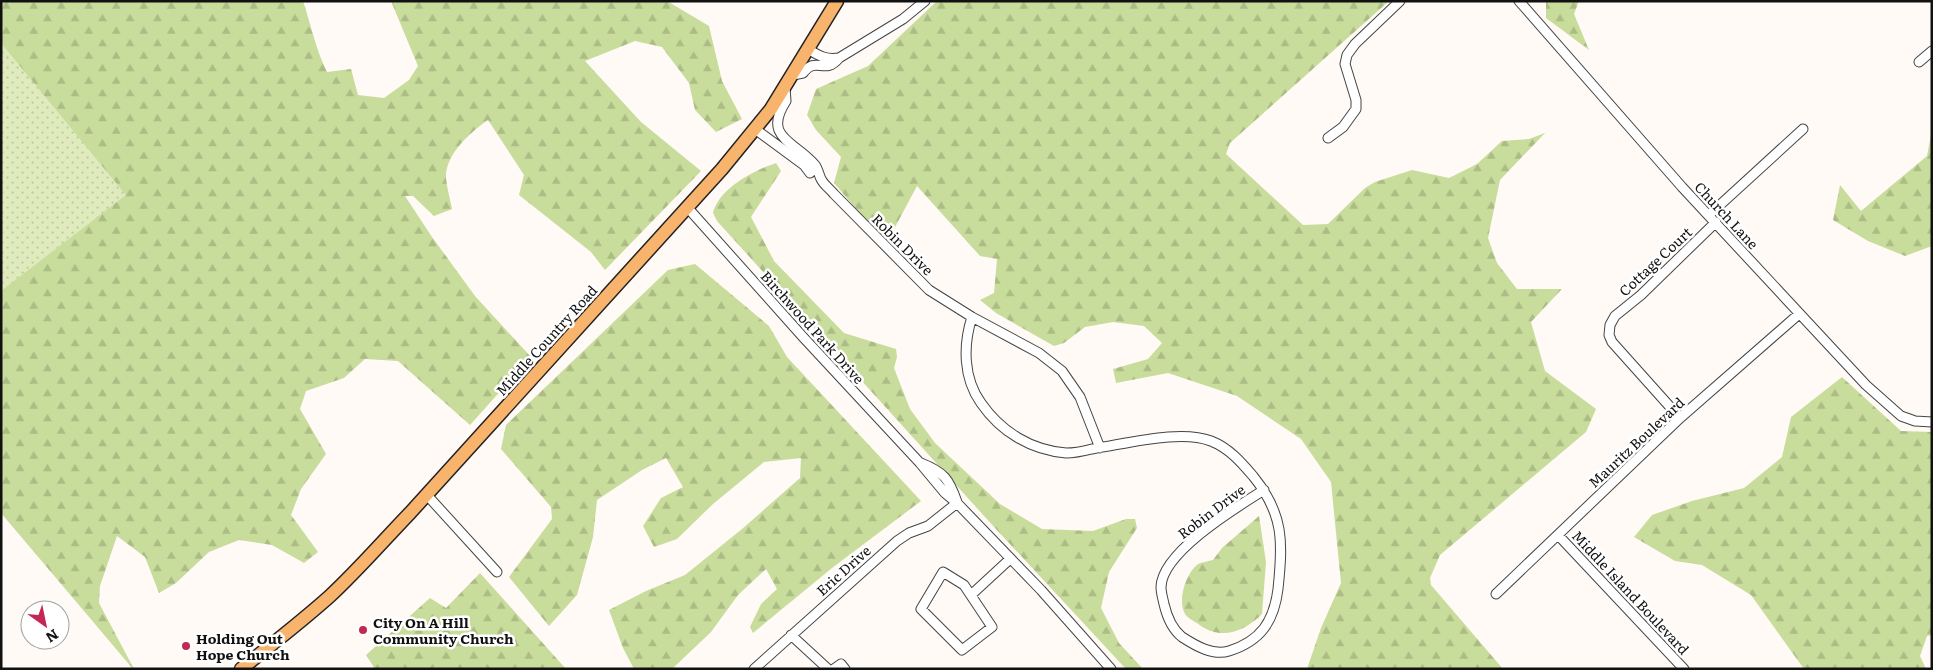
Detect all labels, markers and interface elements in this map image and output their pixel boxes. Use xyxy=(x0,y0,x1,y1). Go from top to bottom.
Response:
street label: Church Lane xyxy=(1690,177,1764,253)
street label: Robin Drive xyxy=(868,209,938,279)
street label: Cottage Court xyxy=(1614,222,1696,300)
street label: Birchwood Park Drive xyxy=(757,266,869,388)
street label: Middle Country Road xyxy=(491,280,601,400)
street label: Mauritz Boulevard xyxy=(1584,392,1689,492)
street label: Robin Drive xyxy=(1173,479,1249,543)
street label: Middle Island Boulevard xyxy=(1568,525,1694,659)
street label: Eric Drive xyxy=(811,540,875,600)
north arrow xyxy=(20,600,70,650)
place label: City On A Hill Community Church xyxy=(373,612,514,648)
marker: City On A Hill Community Church xyxy=(357,624,369,636)
text: N xyxy=(42,625,63,648)
place label: Holding Out Hope Church xyxy=(196,628,290,664)
marker: Holding Out Hope Church xyxy=(180,640,192,652)

